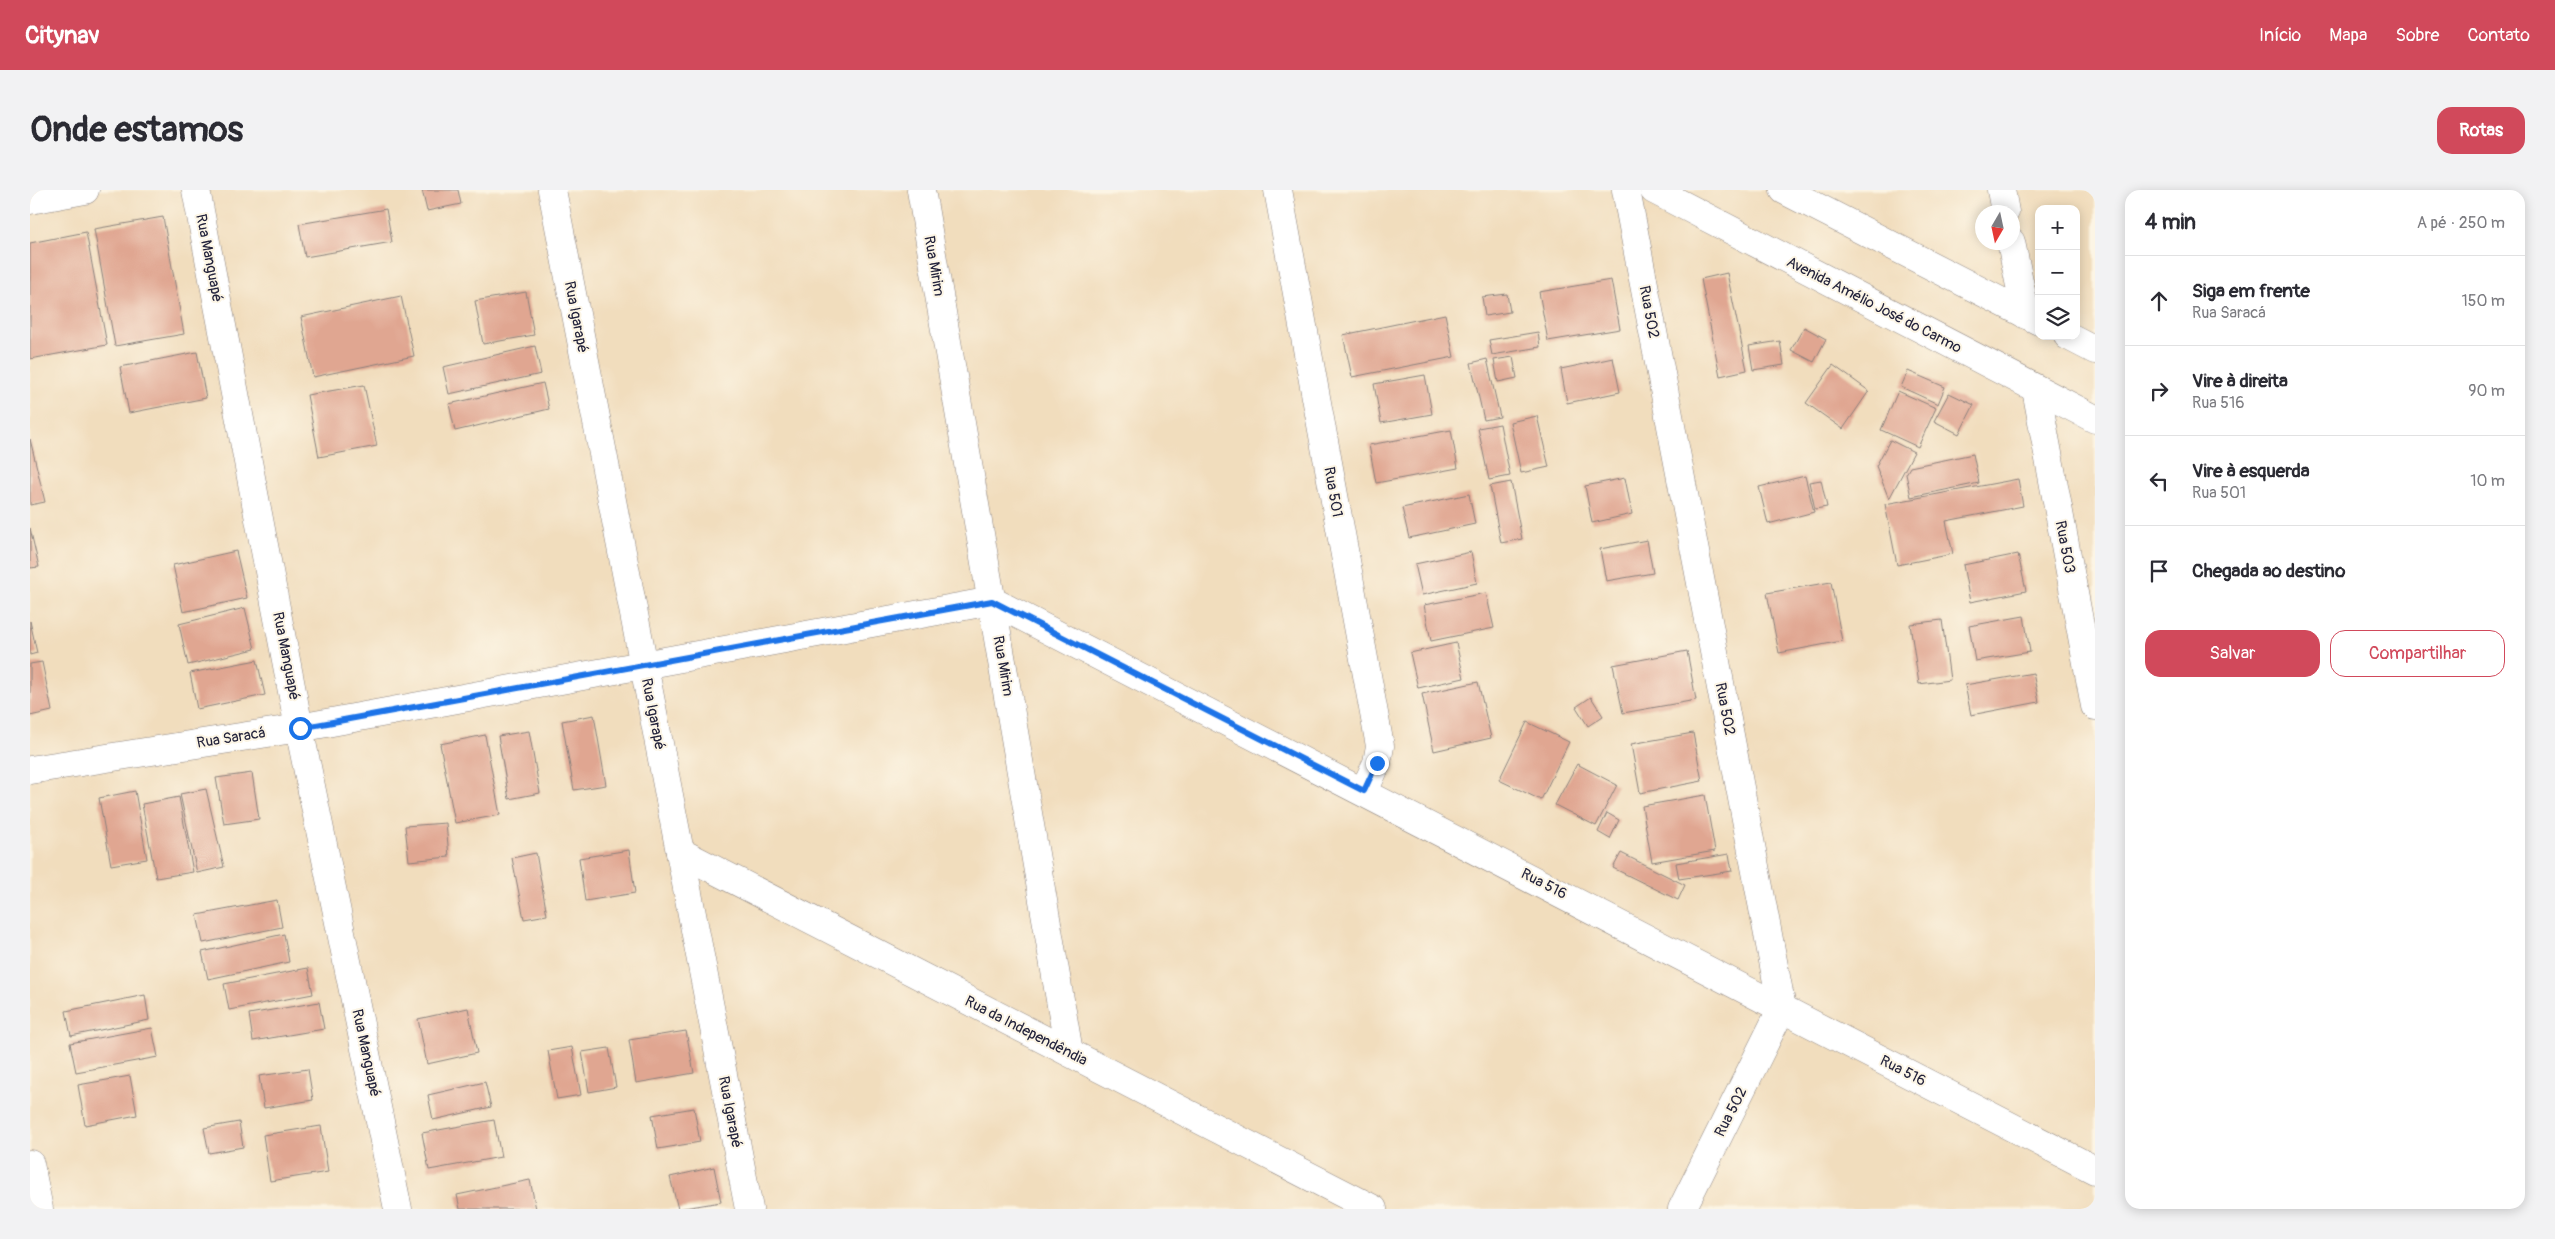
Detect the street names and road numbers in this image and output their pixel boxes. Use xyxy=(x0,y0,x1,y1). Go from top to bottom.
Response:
street label: Rua Manguapé xyxy=(191,212,227,304)
street label: Rua Mirim xyxy=(919,234,949,298)
street label: Avenida Amélio José do Carmo xyxy=(1783,252,1965,358)
street label: Rua Igarapé xyxy=(560,280,592,354)
street label: Rua 502 xyxy=(1635,284,1663,340)
street label: Rua 501 xyxy=(1319,465,1347,519)
street label: Rua 503 xyxy=(2051,519,2079,575)
street label: Rua Manguapé xyxy=(268,610,304,702)
street label: Rua Mirim xyxy=(988,634,1018,698)
street label: Rua Igarapé xyxy=(637,677,669,751)
street label: Rua 502 xyxy=(1711,681,1739,737)
street label: Rua Saracá xyxy=(195,723,267,753)
street label: Rua 516 xyxy=(1518,864,1570,904)
street label: Rua da Independêndia xyxy=(961,992,1091,1070)
street label: Rua Manguapé xyxy=(347,1007,385,1099)
street label: Rua 516 xyxy=(1877,1051,1929,1091)
street label: Rua Igarapé xyxy=(714,1075,746,1149)
street label: Rua 502 xyxy=(1710,1084,1752,1140)

